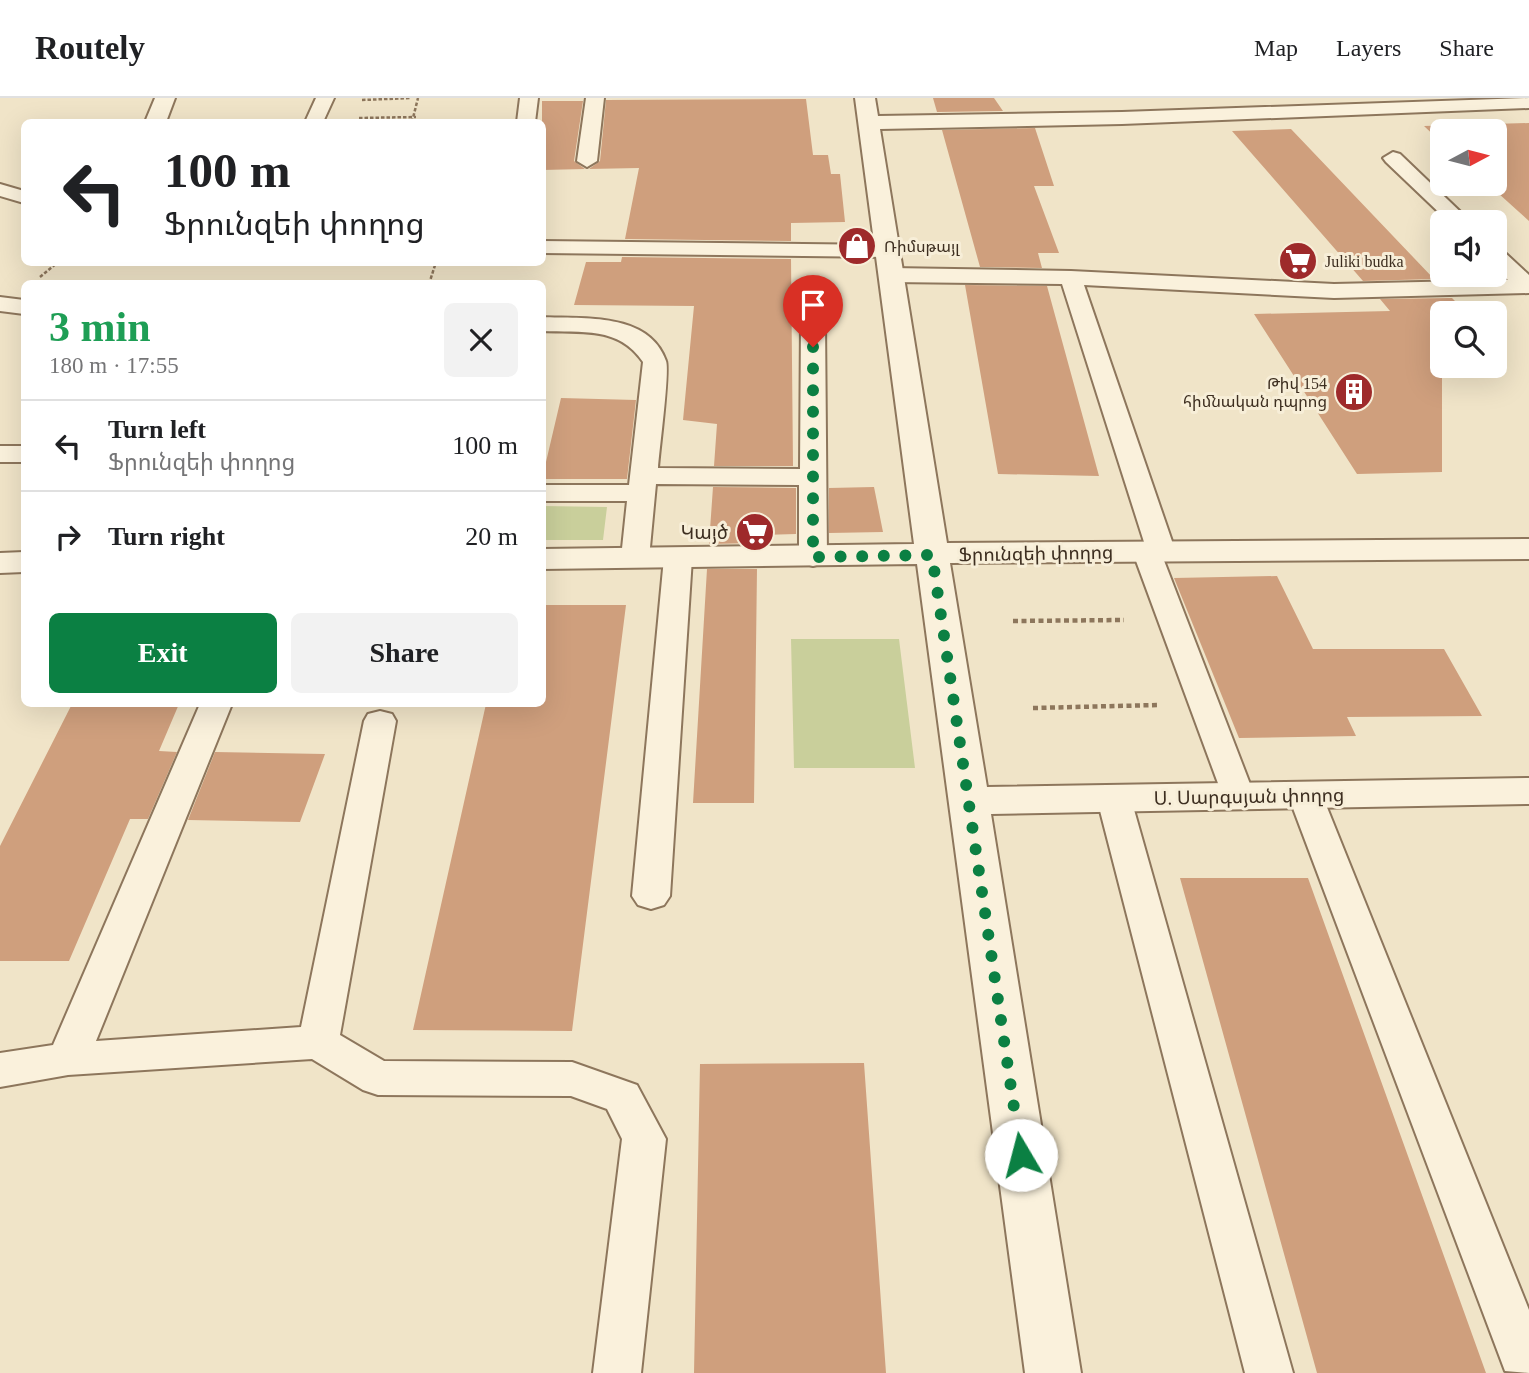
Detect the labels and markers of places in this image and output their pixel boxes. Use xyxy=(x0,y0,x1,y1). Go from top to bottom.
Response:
shop icon: Ռիմսթայլ xyxy=(836,225,878,267)
place label: Ռիմսթայլ xyxy=(884,238,960,256)
supermarket icon: Juliki budka xyxy=(1277,240,1319,282)
place label: Juliki budka xyxy=(1325,253,1404,270)
pin xyxy=(783,275,843,347)
building icon: Թիվ 154 հիմնական դպրոց xyxy=(1333,371,1375,413)
place label: Թիվ 154 հիմնական դպրոց xyxy=(1183,375,1327,411)
supermarket icon: Կայծ xyxy=(734,511,776,553)
place label: Կայծ xyxy=(681,522,728,544)

